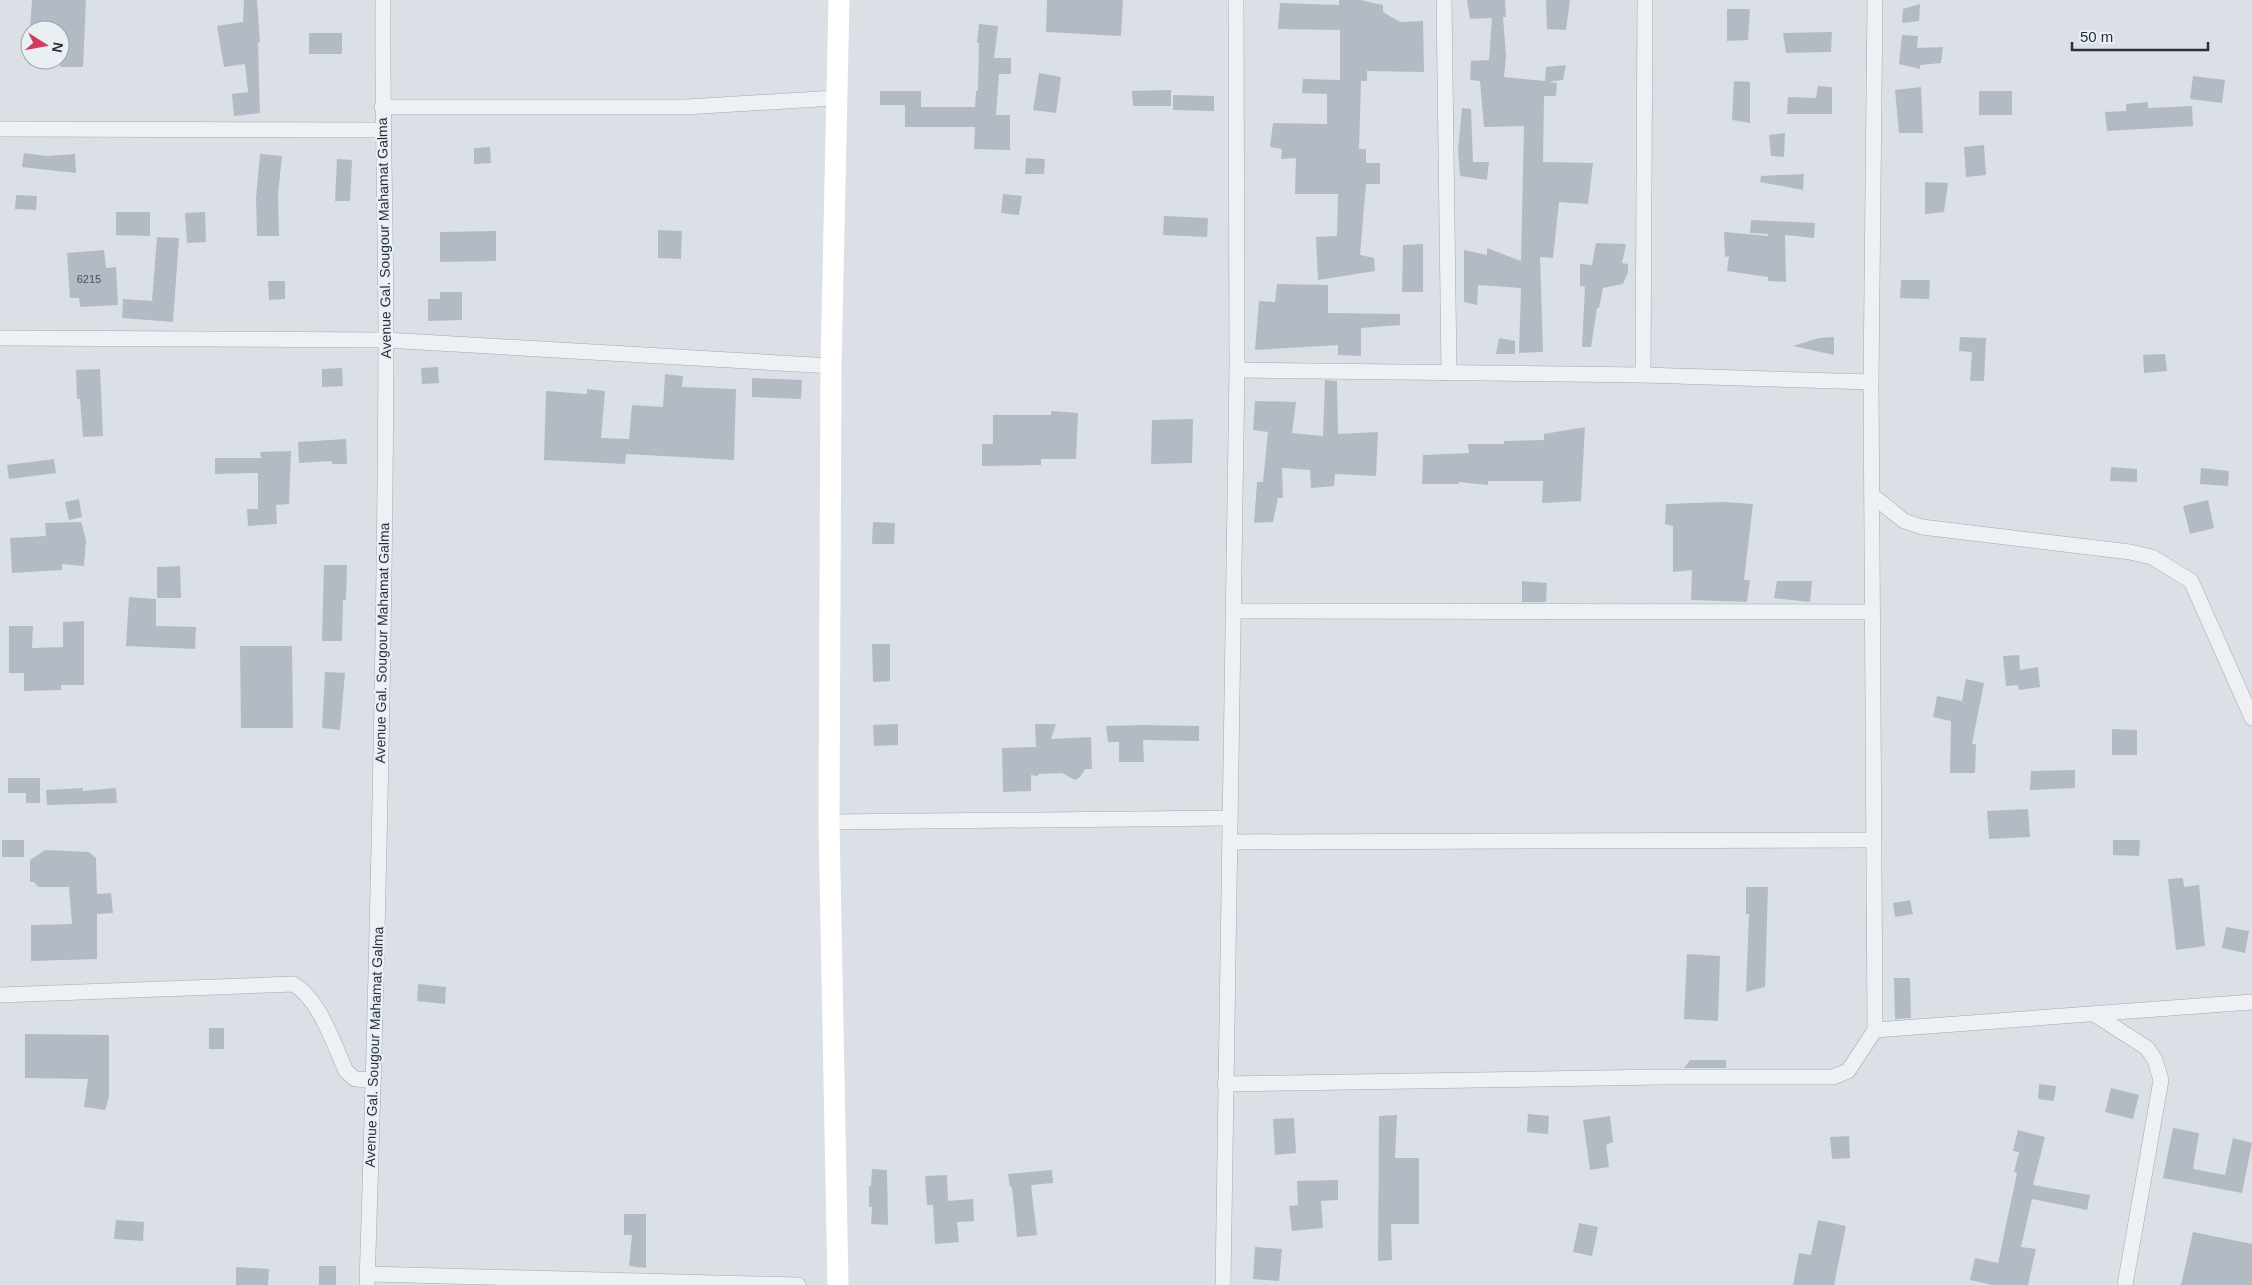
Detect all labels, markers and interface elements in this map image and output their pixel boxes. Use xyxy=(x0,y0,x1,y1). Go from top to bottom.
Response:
north arrow xyxy=(20,20,70,70)
scale bar xyxy=(2072,20,2208,52)
text: 50 m xyxy=(2080,28,2113,45)
text: N xyxy=(49,41,67,54)
street label: Avenue Gal. Sougour Mahamat Galma xyxy=(374,117,394,359)
house number: 6215 xyxy=(77,273,101,285)
street label: Avenue Gal. Sougour Mahamat Galma xyxy=(372,522,392,764)
street label: Avenue Gal. Sougour Mahamat Galma xyxy=(362,926,386,1168)

